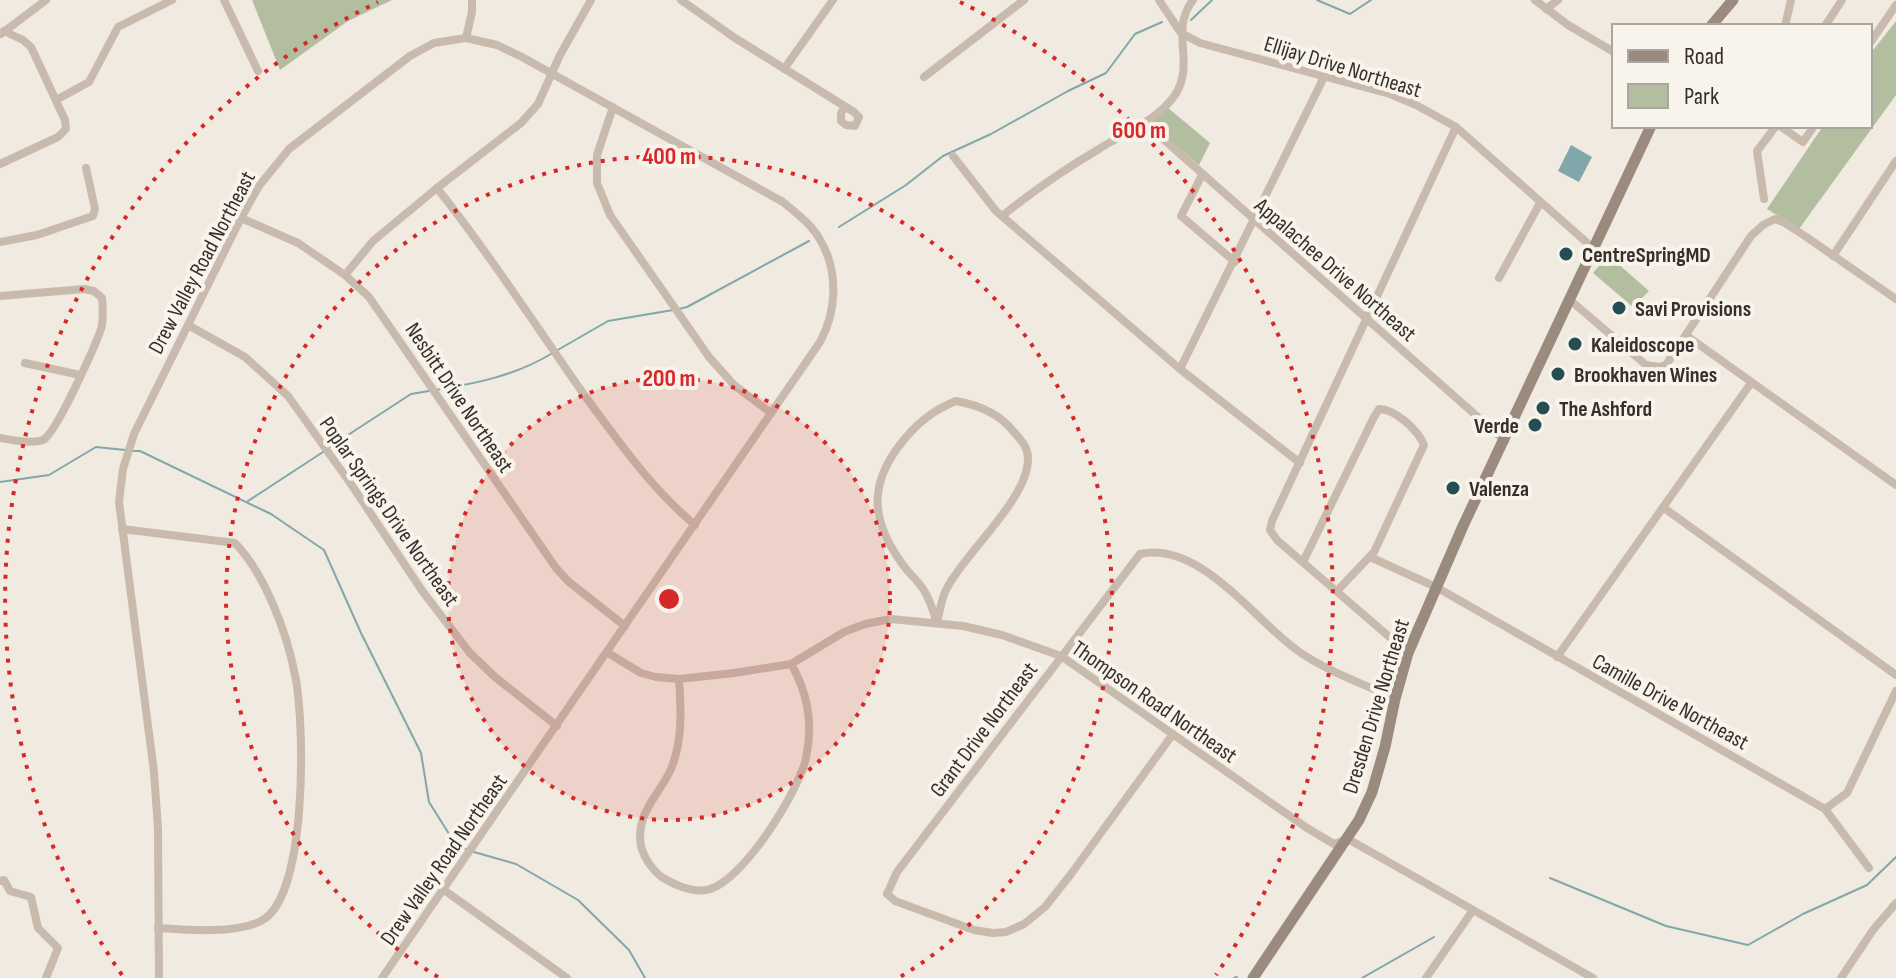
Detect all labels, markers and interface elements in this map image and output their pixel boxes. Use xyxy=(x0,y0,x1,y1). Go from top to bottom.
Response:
legend xyxy=(1612,24,1872,128)
street label: Ellijay Drive Northeast xyxy=(1261,31,1425,104)
text: Road xyxy=(1684,42,1724,71)
text: Park xyxy=(1684,82,1719,111)
text: 600 m xyxy=(1112,116,1166,145)
text: 400 m xyxy=(642,142,696,171)
street label: Drew Valley Road Northeast xyxy=(143,166,262,359)
street label: Appalachee Drive Northeast xyxy=(1248,192,1422,348)
place label: CentreSpringMD xyxy=(1582,242,1711,269)
marker: CentreSpringMD xyxy=(1557,245,1575,263)
place label: Savi Provisions xyxy=(1635,296,1751,323)
marker: Savi Provisions xyxy=(1610,299,1628,317)
street label: Nesbitt Drive Northeast xyxy=(399,318,519,478)
place label: Kaleidoscope xyxy=(1591,332,1694,359)
marker: Kaleidoscope xyxy=(1566,335,1584,353)
place label: Brookhaven Wines xyxy=(1574,362,1717,389)
text: 200 m xyxy=(642,364,696,393)
marker: Brookhaven Wines xyxy=(1549,365,1567,383)
place label: The Ashford xyxy=(1559,396,1652,423)
marker: The Ashford xyxy=(1534,399,1552,417)
street label: Poplar Springs Drive Northeast xyxy=(313,412,465,612)
place label: Verde xyxy=(1474,413,1519,440)
marker: Verde xyxy=(1526,416,1544,434)
place label: Valenza xyxy=(1469,476,1529,503)
marker: Valenza xyxy=(1444,479,1462,497)
centre of rings xyxy=(655,585,683,613)
street label: Dresden Drive Northeast xyxy=(1337,616,1416,797)
street label: Thompson Road Northeast xyxy=(1066,635,1242,770)
street label: Camille Drive Northeast xyxy=(1587,648,1753,757)
street label: Grant Drive Northeast xyxy=(925,657,1044,803)
street label: Drew Valley Road Northeast xyxy=(375,769,514,951)

